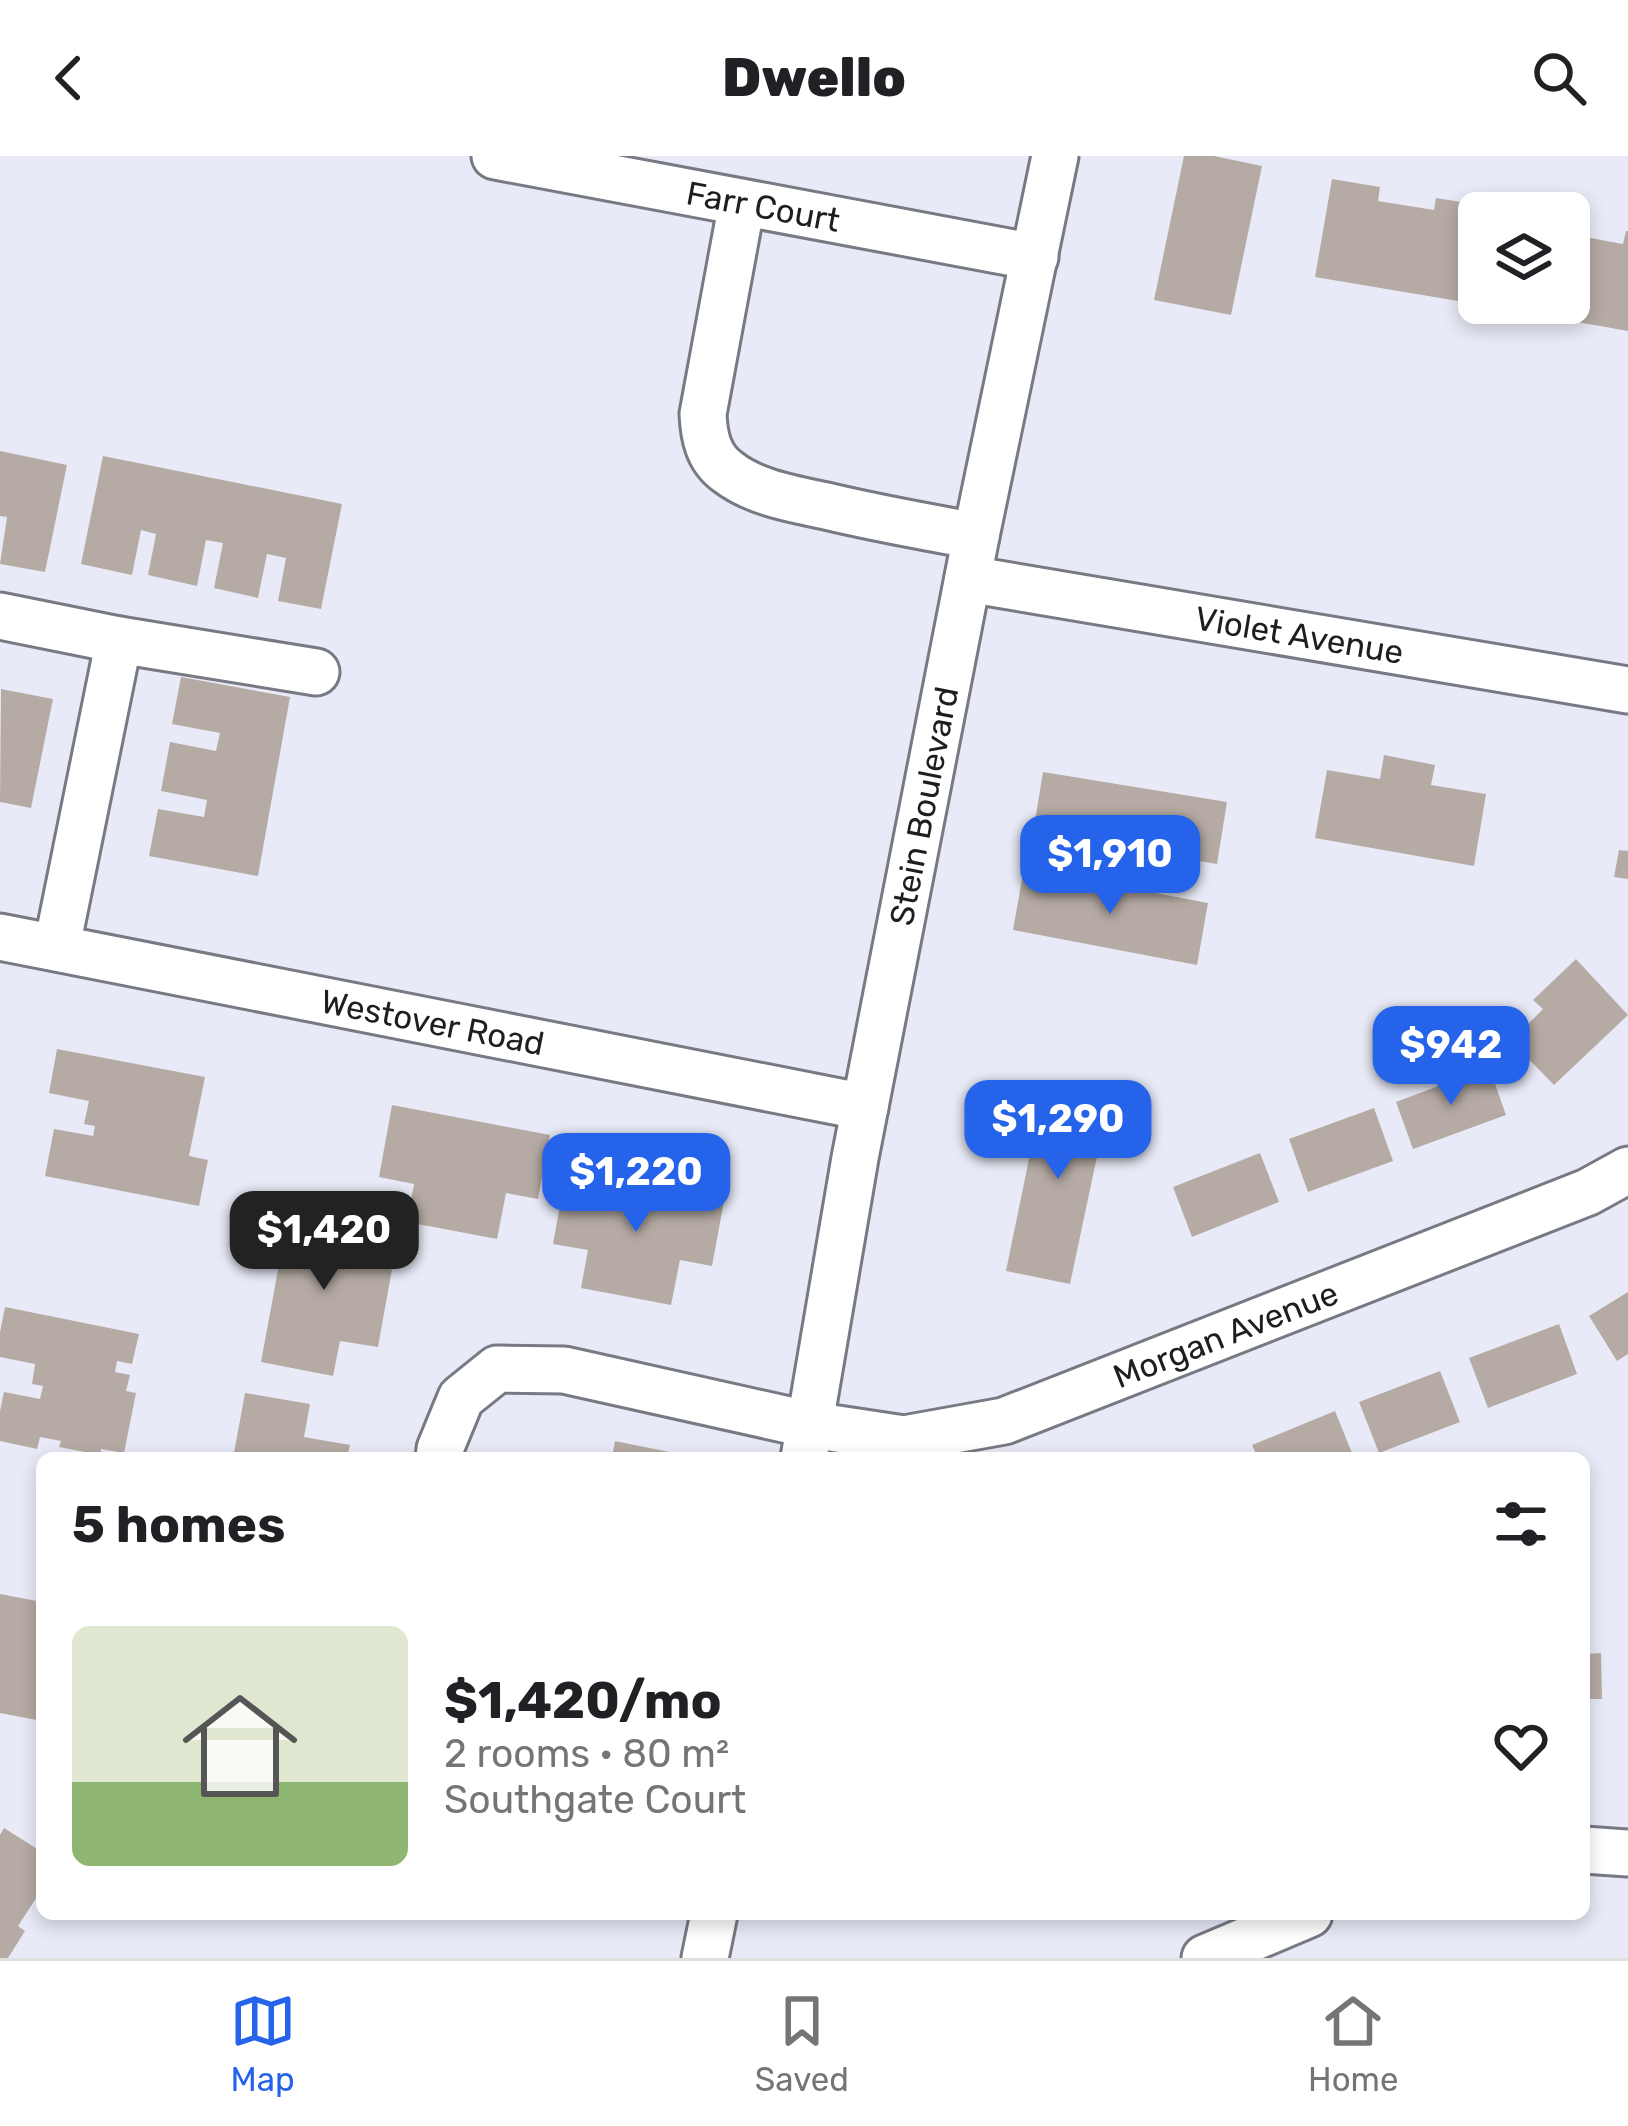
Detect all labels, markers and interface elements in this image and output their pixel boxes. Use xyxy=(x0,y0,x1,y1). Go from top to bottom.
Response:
icon: back xyxy=(36,45,102,111)
icon: search xyxy=(1526,45,1592,111)
text: Dwello xyxy=(722,46,906,110)
street label: Farr Court xyxy=(683,173,843,240)
map controls xyxy=(1458,192,1590,324)
button: layers xyxy=(1458,192,1590,324)
street label: Violet Avenue xyxy=(1192,599,1406,672)
street label: Stein Boulevard xyxy=(882,683,966,929)
pin: $1,910 xyxy=(1012,815,1208,917)
text: $1,910 xyxy=(1047,831,1173,877)
street label: Westover Road xyxy=(318,982,548,1064)
pin: $942 xyxy=(1380,1006,1522,1108)
text: $942 xyxy=(1400,1022,1502,1068)
pin: $1,290 xyxy=(960,1080,1156,1182)
text: $1,290 xyxy=(991,1096,1125,1142)
pin: $1,220 xyxy=(538,1133,734,1235)
text: $1,220 xyxy=(569,1149,703,1195)
pin: $1,420 xyxy=(226,1191,422,1293)
text: $1,420 xyxy=(257,1207,391,1253)
street label: Morgan Avenue xyxy=(1108,1273,1344,1396)
icon: filters xyxy=(1488,1491,1554,1557)
text: 5 homes xyxy=(72,1494,285,1555)
text: $1,420/mo xyxy=(444,1670,722,1731)
icon: home xyxy=(168,1674,312,1818)
icon: heart xyxy=(1488,1713,1554,1779)
text: 2 rooms · 80 m² xyxy=(444,1731,729,1777)
text: Southgate Court xyxy=(444,1777,746,1823)
tab: Map xyxy=(230,1988,296,2099)
tab: Saved xyxy=(755,1988,849,2099)
tab: Home xyxy=(1308,1988,1398,2099)

